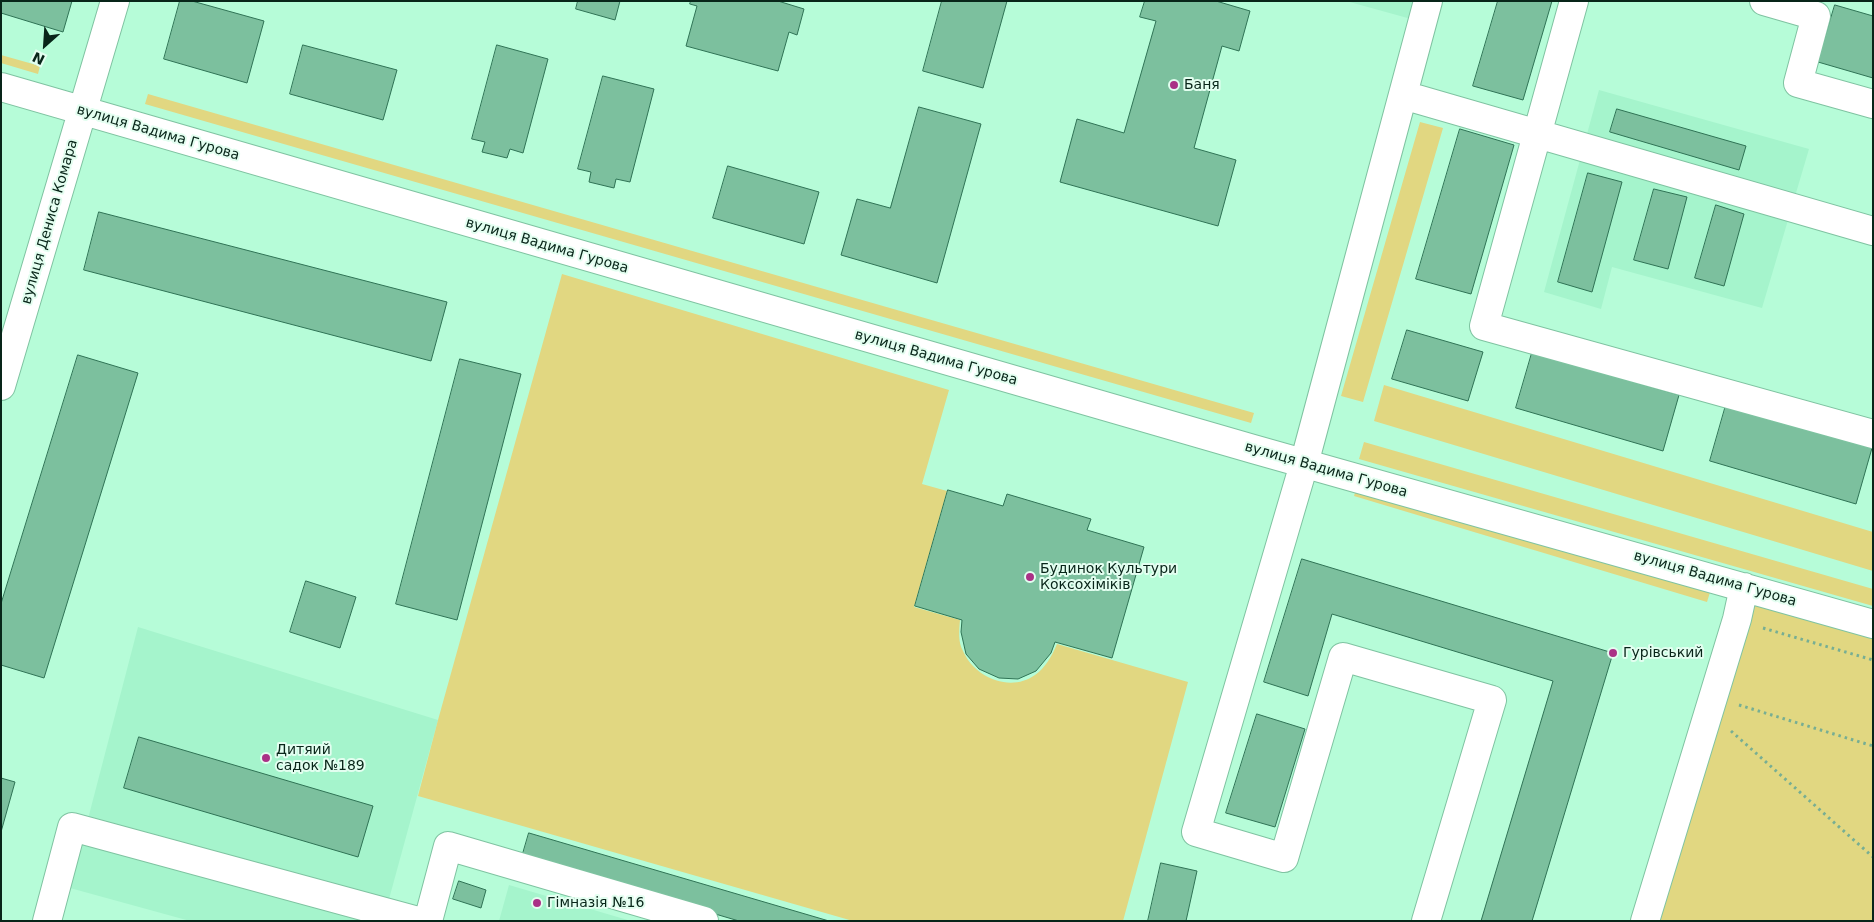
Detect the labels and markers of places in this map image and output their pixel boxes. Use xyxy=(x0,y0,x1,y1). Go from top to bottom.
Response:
place label: Баня xyxy=(1184,77,1220,93)
marker: Баня xyxy=(1168,79,1180,91)
place label: Будинок Культури Коксохіміків xyxy=(1040,561,1177,594)
marker: Будинок Культури Коксохіміків xyxy=(1024,571,1036,583)
place label: Гурівський xyxy=(1623,645,1703,661)
marker: Гурівський xyxy=(1607,647,1619,659)
place label: Дитяий садок №189 xyxy=(276,742,365,774)
marker: Дитяий садок №189 xyxy=(260,752,272,764)
place label: Гімназія №16 xyxy=(547,895,644,911)
marker: Гімназія №16 xyxy=(531,897,543,909)

